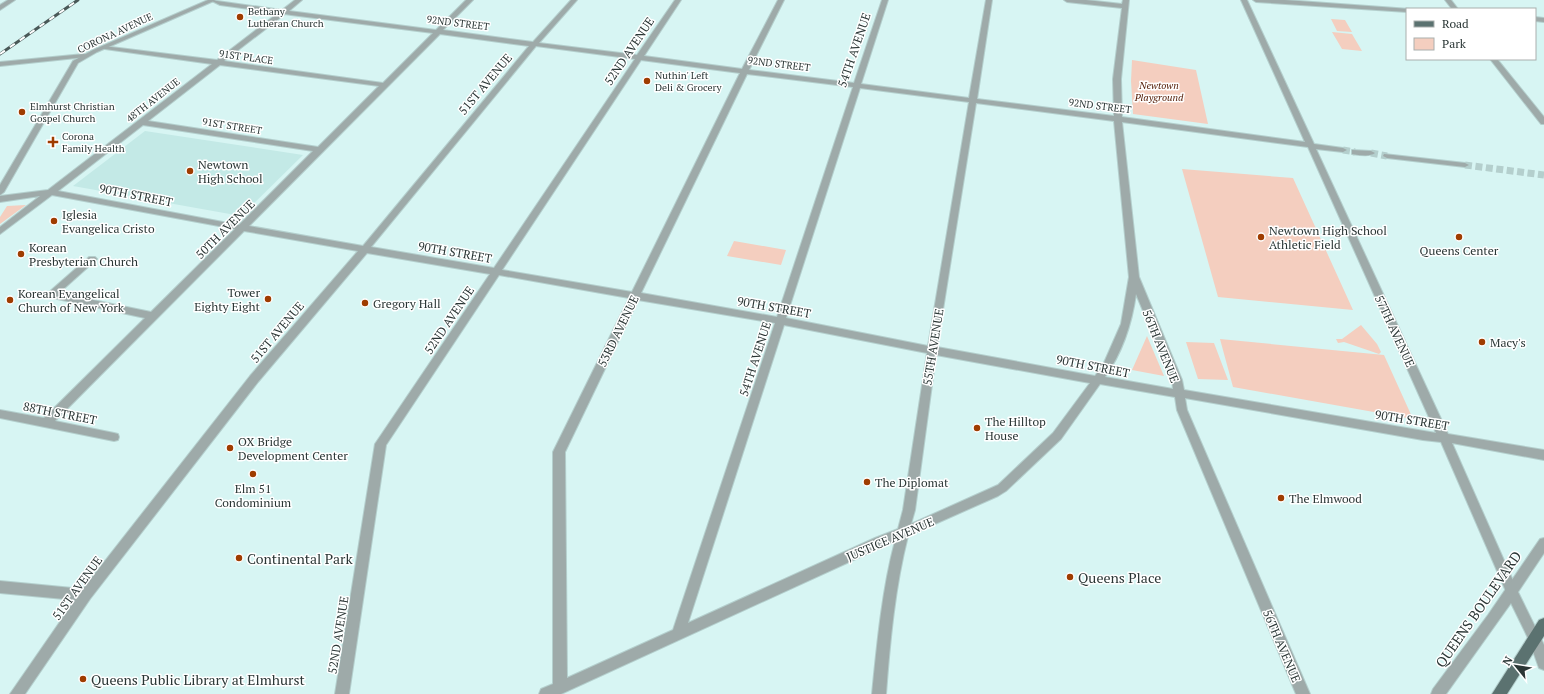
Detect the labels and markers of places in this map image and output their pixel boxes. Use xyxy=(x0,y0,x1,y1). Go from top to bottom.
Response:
place label: Bethany Lutheran Church xyxy=(248,5,324,30)
marker: Bethany Lutheran Church xyxy=(235,12,245,22)
place label: Nuthin' Left Deli & Grocery xyxy=(655,69,722,94)
marker: Nuthin' Left Deli & Grocery xyxy=(642,76,652,86)
place label: Elmhurst Christian Gospel Church xyxy=(30,100,115,125)
marker: Elmhurst Christian Gospel Church xyxy=(17,107,27,117)
place label: Corona Family Health xyxy=(62,130,125,155)
marker: Corona Family Health xyxy=(47,136,59,148)
place label: Newtown High School xyxy=(198,157,263,186)
marker: Newtown High School xyxy=(185,166,195,176)
place label: Iglesia Evangelica Cristo xyxy=(62,207,155,236)
marker: Iglesia Evangelica Cristo xyxy=(49,216,59,226)
place label: Newtown High School Athletic Field xyxy=(1269,223,1387,252)
marker: Newtown High School Athletic Field xyxy=(1256,232,1266,242)
marker: Queens Center xyxy=(1454,232,1464,242)
place label: Korean Presbyterian Church xyxy=(29,240,138,269)
place label: Queens Center xyxy=(1420,243,1499,258)
marker: Korean Presbyterian Church xyxy=(16,249,26,259)
place label: Tower Eighty Eight xyxy=(194,285,261,314)
place label: Korean Evangelical Church of New York xyxy=(18,286,125,315)
marker: Tower Eighty Eight xyxy=(263,294,273,304)
marker: Korean Evangelical Church of New York xyxy=(5,295,15,305)
place label: Gregory Hall xyxy=(373,296,441,311)
marker: Gregory Hall xyxy=(360,298,370,308)
place label: Macy's xyxy=(1490,335,1526,350)
marker: Macy's xyxy=(1477,337,1487,347)
place label: The Hilltop House xyxy=(985,414,1046,443)
marker: The Hilltop House xyxy=(972,423,982,433)
place label: OX Bridge Development Center xyxy=(238,434,348,463)
marker: OX Bridge Development Center xyxy=(225,443,235,453)
marker: Elm 51 Condominium xyxy=(248,469,258,479)
place label: The Diplomat xyxy=(875,475,949,490)
marker: The Diplomat xyxy=(862,477,872,487)
place label: Elm 51 Condominium xyxy=(215,481,292,510)
place label: The Elmwood xyxy=(1289,491,1362,506)
marker: The Elmwood xyxy=(1276,493,1286,503)
place label: Continental Park xyxy=(247,549,353,568)
marker: Continental Park xyxy=(234,553,244,563)
place label: Queens Place xyxy=(1078,568,1161,587)
marker: Queens Place xyxy=(1065,572,1075,582)
place label: Queens Public Library at Elmhurst xyxy=(91,670,305,689)
marker: Queens Public Library at Elmhurst xyxy=(78,674,88,684)

